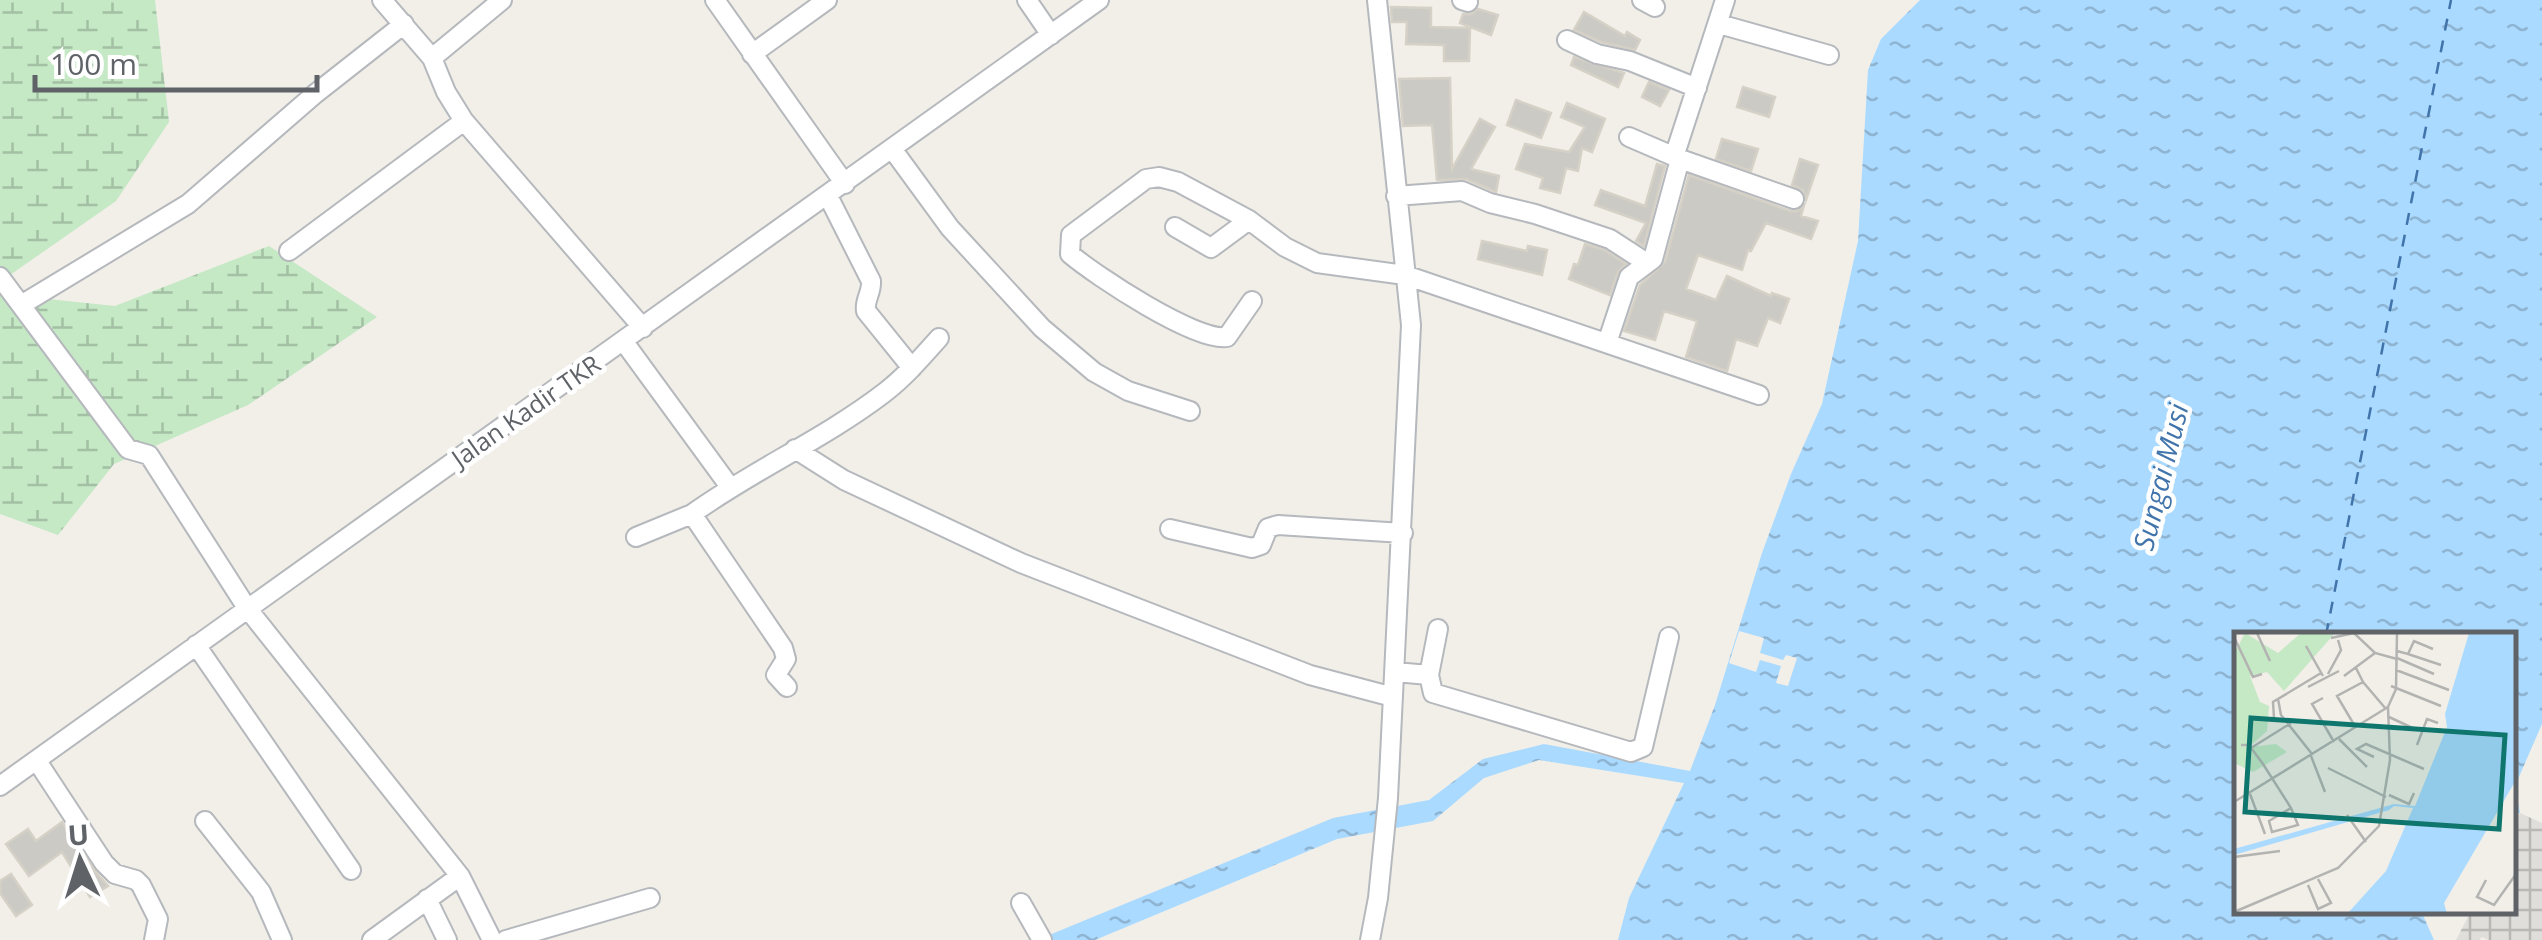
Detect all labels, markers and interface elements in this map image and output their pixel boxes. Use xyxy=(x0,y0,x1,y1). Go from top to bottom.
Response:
scale bar xyxy=(35,30,318,92)
text: 100 m xyxy=(50,43,137,84)
street label: Jalan Kadir TKR xyxy=(442,346,607,475)
water label: Sungai Musi xyxy=(2123,399,2197,554)
inset map xyxy=(2234,632,2517,915)
north arrow xyxy=(30,810,130,910)
text: U xyxy=(66,814,90,854)

